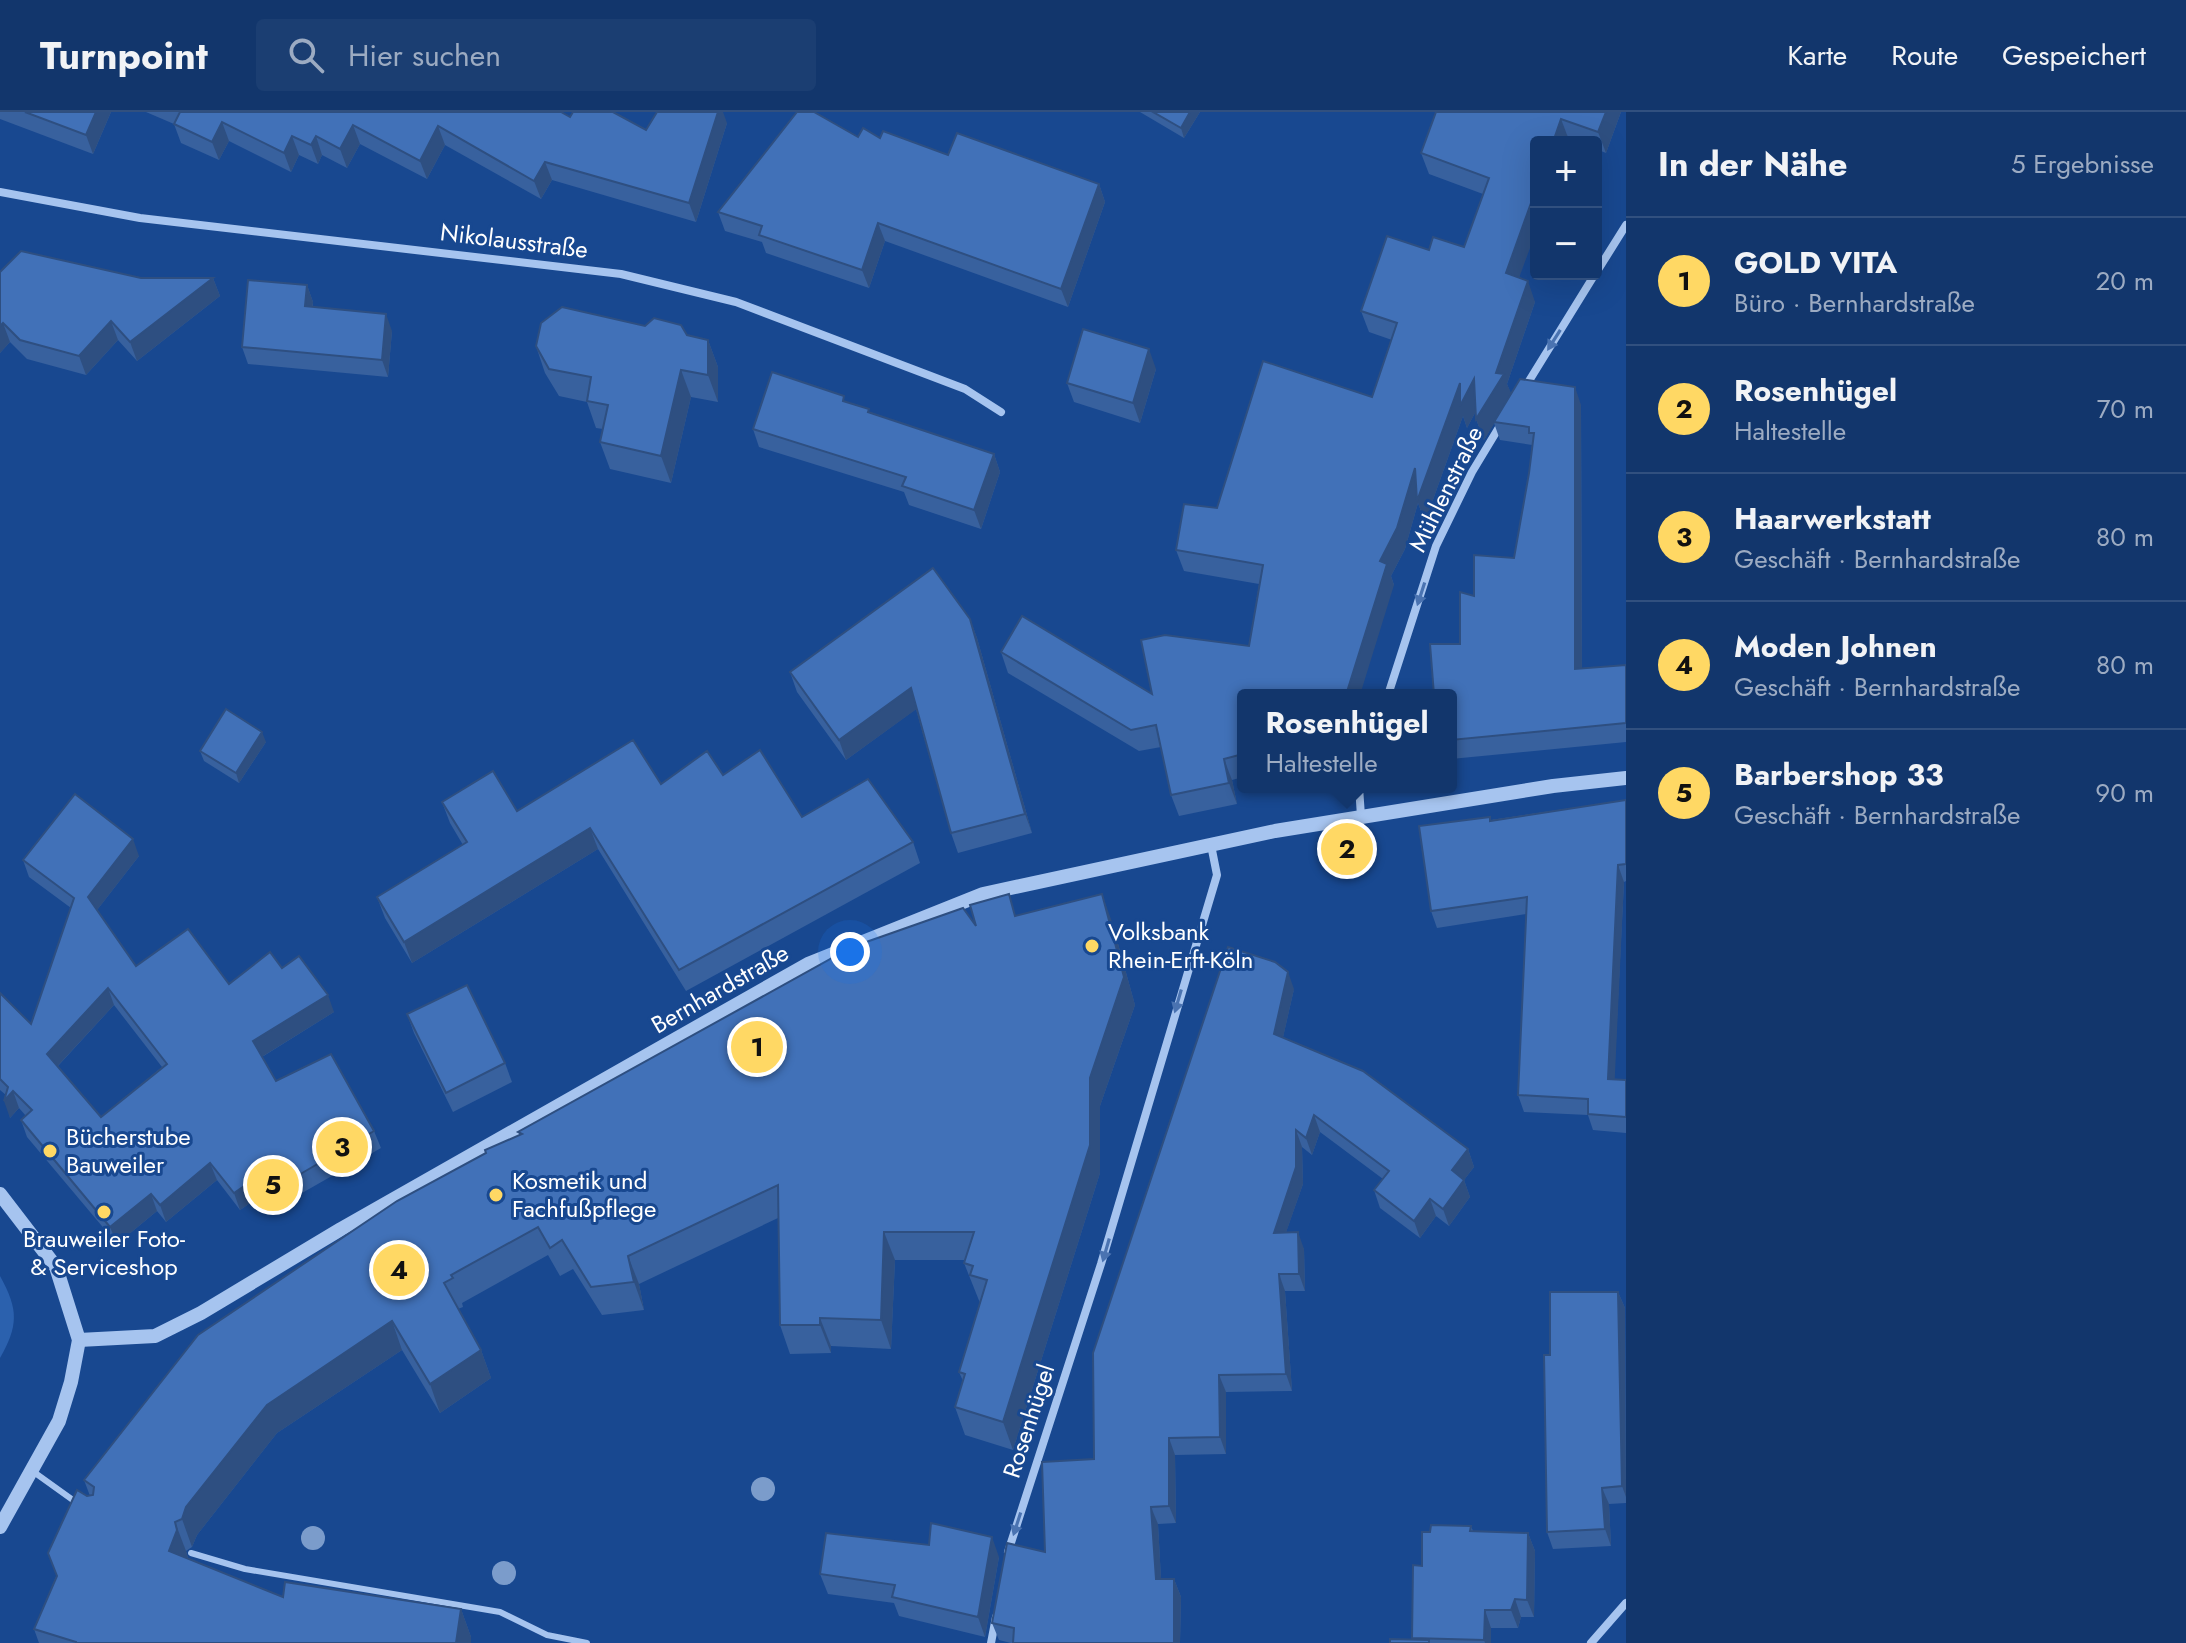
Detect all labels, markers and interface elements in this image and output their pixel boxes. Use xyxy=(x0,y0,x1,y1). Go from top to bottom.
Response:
search box xyxy=(256,19,816,91)
text: Turnpoint xyxy=(40,28,208,83)
icon: search xyxy=(284,33,328,77)
text: Hier suchen xyxy=(348,34,501,77)
text: Karte xyxy=(1787,35,1847,76)
text: Route xyxy=(1891,35,1958,76)
text: Gespeichert xyxy=(2002,35,2146,76)
map controls xyxy=(1530,136,1602,280)
button: + xyxy=(1530,136,1602,208)
text: In der Nähe xyxy=(1658,140,1848,189)
text: 5 Ergebnisse xyxy=(2011,145,2154,183)
button: − xyxy=(1530,208,1602,280)
street label: Nikolausstraße xyxy=(438,214,590,267)
text: GOLD VITA xyxy=(1734,241,1897,284)
text: 1 xyxy=(1677,262,1691,300)
text: 20 m xyxy=(2096,262,2154,300)
text: Büro · Bernhardstraße xyxy=(1734,284,1975,322)
one-way arrow xyxy=(1547,329,1561,351)
text: Rosenhügel xyxy=(1734,369,1897,412)
text: 2 xyxy=(1675,390,1693,428)
text: 70 m xyxy=(2097,390,2154,428)
text: Haltestelle xyxy=(1734,412,1846,450)
street label: Mühlenstraße xyxy=(1400,420,1491,558)
text: Haarwerkstatt xyxy=(1734,497,1931,540)
text: 3 xyxy=(1676,518,1692,556)
text: 80 m xyxy=(2096,518,2154,556)
text: Geschäft · Bernhardstraße xyxy=(1734,540,2020,578)
one-way arrow xyxy=(1414,582,1427,606)
text: Moden Johnen xyxy=(1734,625,1937,668)
text: 4 xyxy=(1675,646,1693,684)
text: 80 m xyxy=(2096,646,2154,684)
text: Geschäft · Bernhardstraße xyxy=(1734,668,2020,706)
popup xyxy=(1237,689,1457,793)
text: Rosenhügel xyxy=(1265,701,1429,744)
text: Haltestelle xyxy=(1265,744,1378,782)
text: Barbershop 33 xyxy=(1734,753,1944,796)
text: 5 xyxy=(1676,774,1692,812)
text: 90 m xyxy=(2095,774,2154,812)
text: Geschäft · Bernhardstraße xyxy=(1734,796,2020,834)
pin: 2 xyxy=(1321,819,1373,879)
place label: Volksbank Rhein-Erft-Köln xyxy=(1108,914,1253,977)
your location xyxy=(830,932,870,972)
street label: Bernhardstraße xyxy=(644,935,795,1042)
marker: Volksbank Rhein-Erft-Köln xyxy=(1083,937,1101,955)
one-way arrow xyxy=(1172,988,1184,1013)
pin: 1 xyxy=(731,1017,783,1077)
pin: 3 xyxy=(316,1117,368,1177)
place label: Bücherstube Bauweiler xyxy=(66,1119,191,1182)
marker: Bücherstube Bauweiler xyxy=(41,1142,59,1160)
pin: 5 xyxy=(247,1155,299,1215)
place label: Kosmetik und Fachfußpflege xyxy=(512,1163,656,1226)
marker: Kosmetik und Fachfußpflege xyxy=(487,1186,505,1204)
marker: Brauweiler Foto- & Serviceshop xyxy=(95,1203,113,1221)
place label: Brauweiler Foto- & Serviceshop xyxy=(23,1221,185,1284)
one-way arrow xyxy=(1099,1238,1111,1263)
pin: 4 xyxy=(373,1240,425,1300)
street label: Rosenhügel xyxy=(994,1359,1063,1482)
one-way arrow xyxy=(1010,1513,1022,1537)

